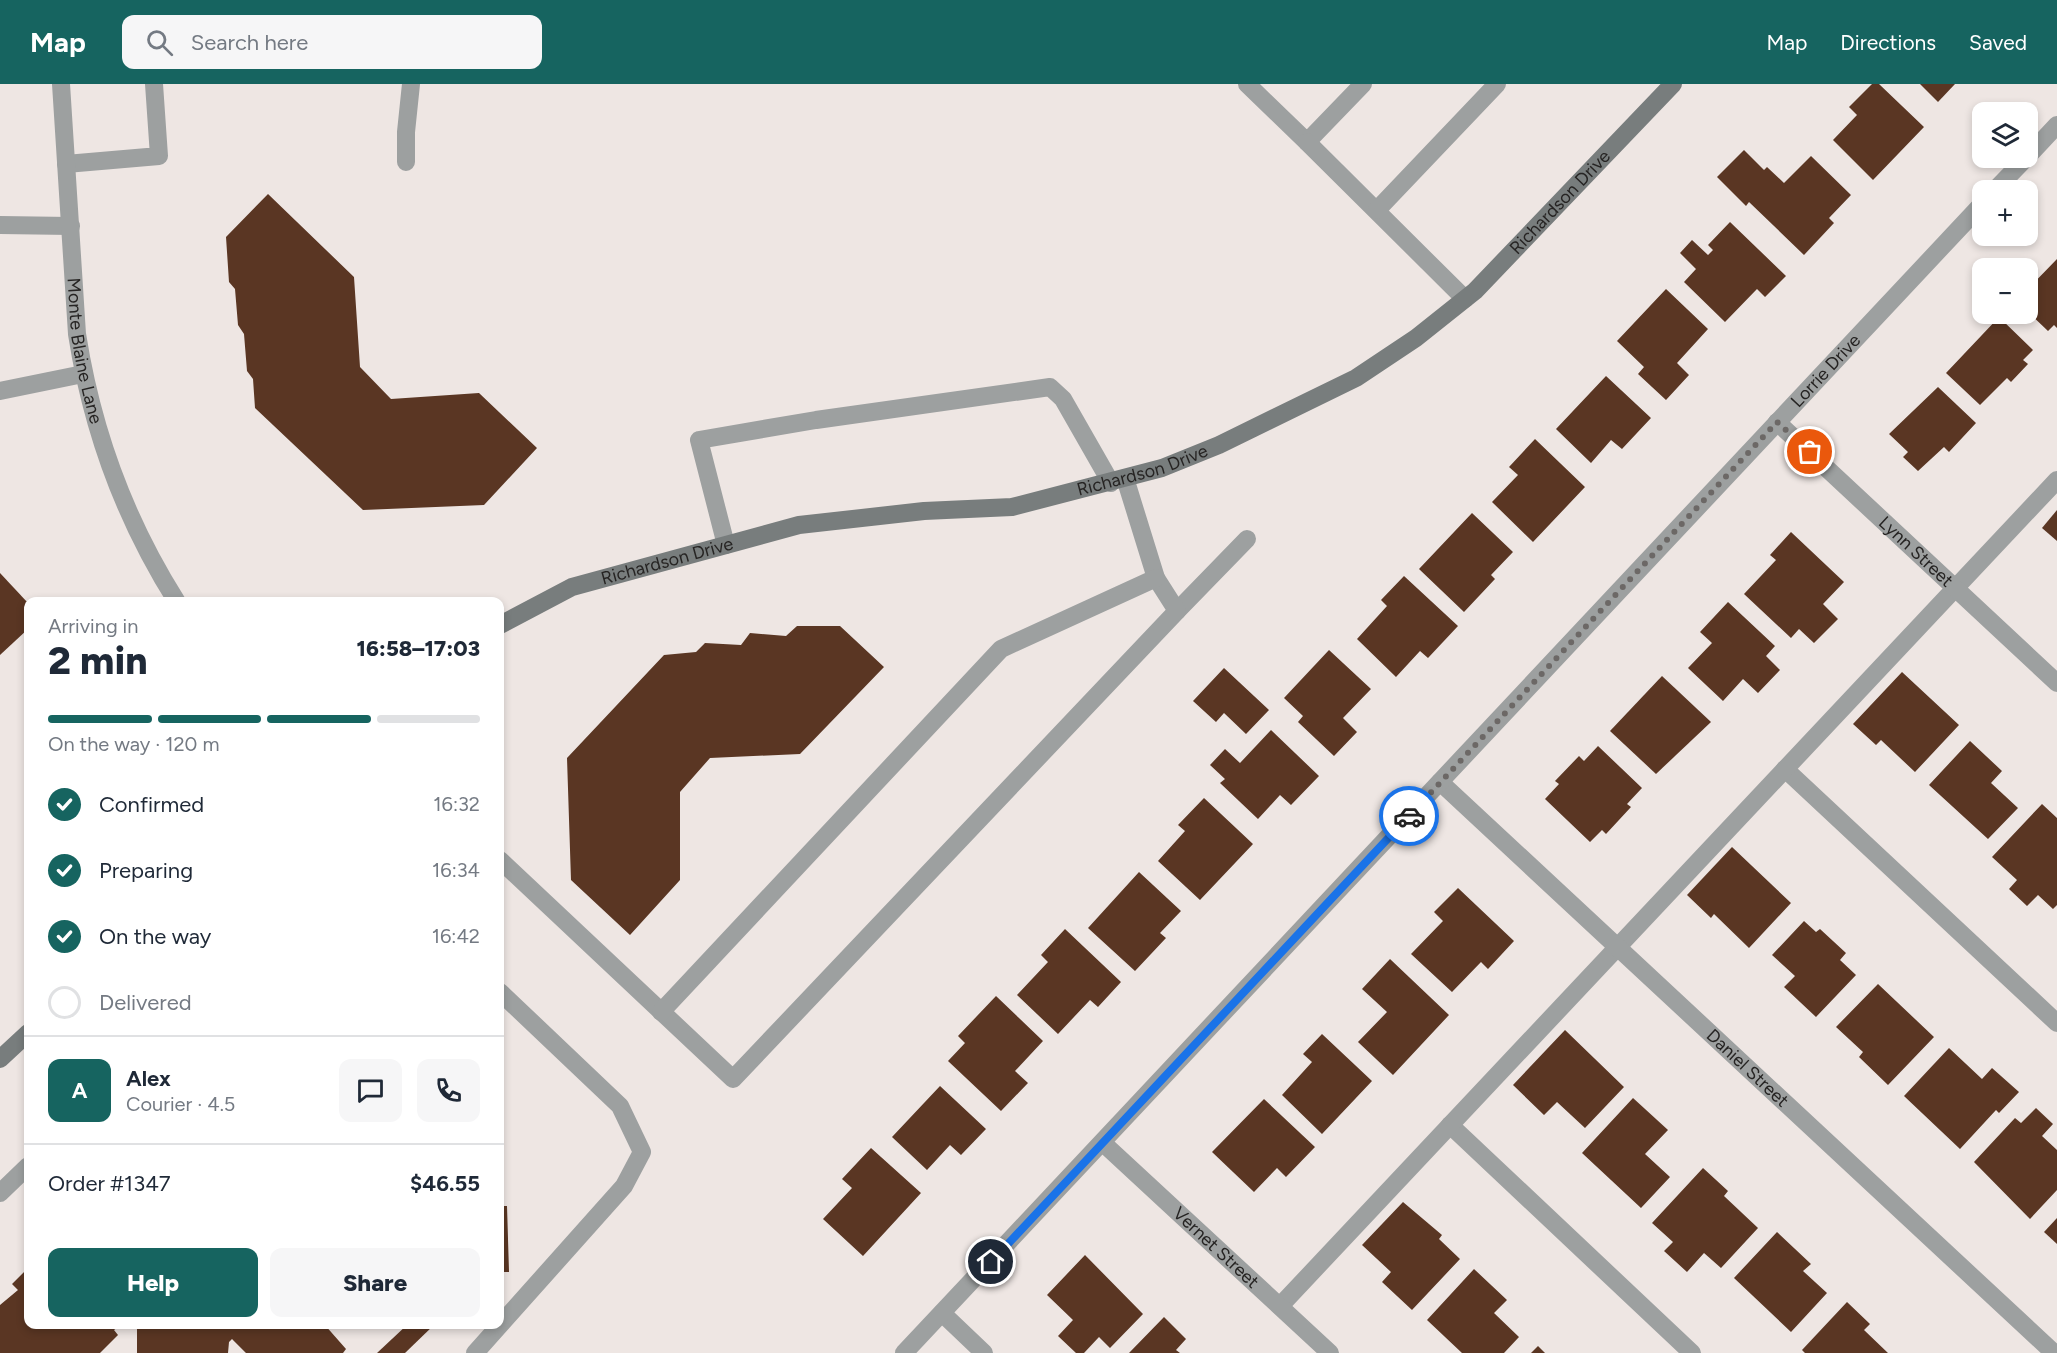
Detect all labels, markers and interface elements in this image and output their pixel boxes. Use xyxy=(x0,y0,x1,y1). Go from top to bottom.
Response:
search box xyxy=(122,15,542,69)
text: Map xyxy=(30,25,86,59)
icon: search xyxy=(143,26,176,59)
text: Search here xyxy=(191,29,308,56)
text: Map xyxy=(1766,30,1807,55)
text: Directions xyxy=(1840,30,1936,55)
text: Saved xyxy=(1969,30,2027,55)
map controls xyxy=(1972,102,2038,324)
button: layers xyxy=(1972,102,2038,168)
street label: Richardson Drive xyxy=(1505,145,1615,259)
button: + xyxy=(1972,180,2038,246)
button: − xyxy=(1972,258,2038,324)
street label: Monte Blaine Lane xyxy=(62,277,107,426)
street label: Lorrie Drive xyxy=(1786,329,1865,412)
pin xyxy=(1784,426,1835,477)
icon: bag xyxy=(1793,435,1826,468)
street label: Richardson Drive xyxy=(1074,440,1211,501)
street label: Lynn Street xyxy=(1874,512,1958,592)
street label: Richardson Drive xyxy=(599,532,736,590)
text: Arriving in xyxy=(48,614,138,638)
text: 16:58–17:03 xyxy=(357,635,480,662)
text: 2 min xyxy=(48,637,148,684)
text: On the way · 120 m xyxy=(48,732,219,756)
courier xyxy=(1379,786,1439,846)
icon: check xyxy=(48,788,81,821)
text: Confirmed xyxy=(99,791,204,818)
text: 16:32 xyxy=(433,792,480,816)
icon: car xyxy=(1393,800,1426,833)
icon: check xyxy=(48,854,81,887)
text: Preparing xyxy=(99,857,193,884)
text: 16:34 xyxy=(432,858,480,882)
icon: check xyxy=(48,920,81,953)
text: On the way xyxy=(99,923,211,950)
text: 16:42 xyxy=(432,924,480,948)
text: Delivered xyxy=(99,989,192,1016)
street label: Daniel Street xyxy=(1702,1024,1793,1112)
button: chat xyxy=(339,1059,402,1122)
button: phone xyxy=(417,1059,480,1122)
text: Alex xyxy=(126,1065,171,1092)
text: A xyxy=(72,1077,87,1104)
text: Courier · 4.5 xyxy=(126,1092,235,1116)
text: Order #1347 xyxy=(48,1170,171,1197)
text: $46.55 xyxy=(410,1170,480,1197)
street label: Vernet Street xyxy=(1168,1202,1264,1293)
pin xyxy=(965,1236,1016,1287)
icon: home xyxy=(974,1245,1007,1278)
button: Help xyxy=(48,1248,258,1317)
button: Share xyxy=(270,1248,480,1317)

